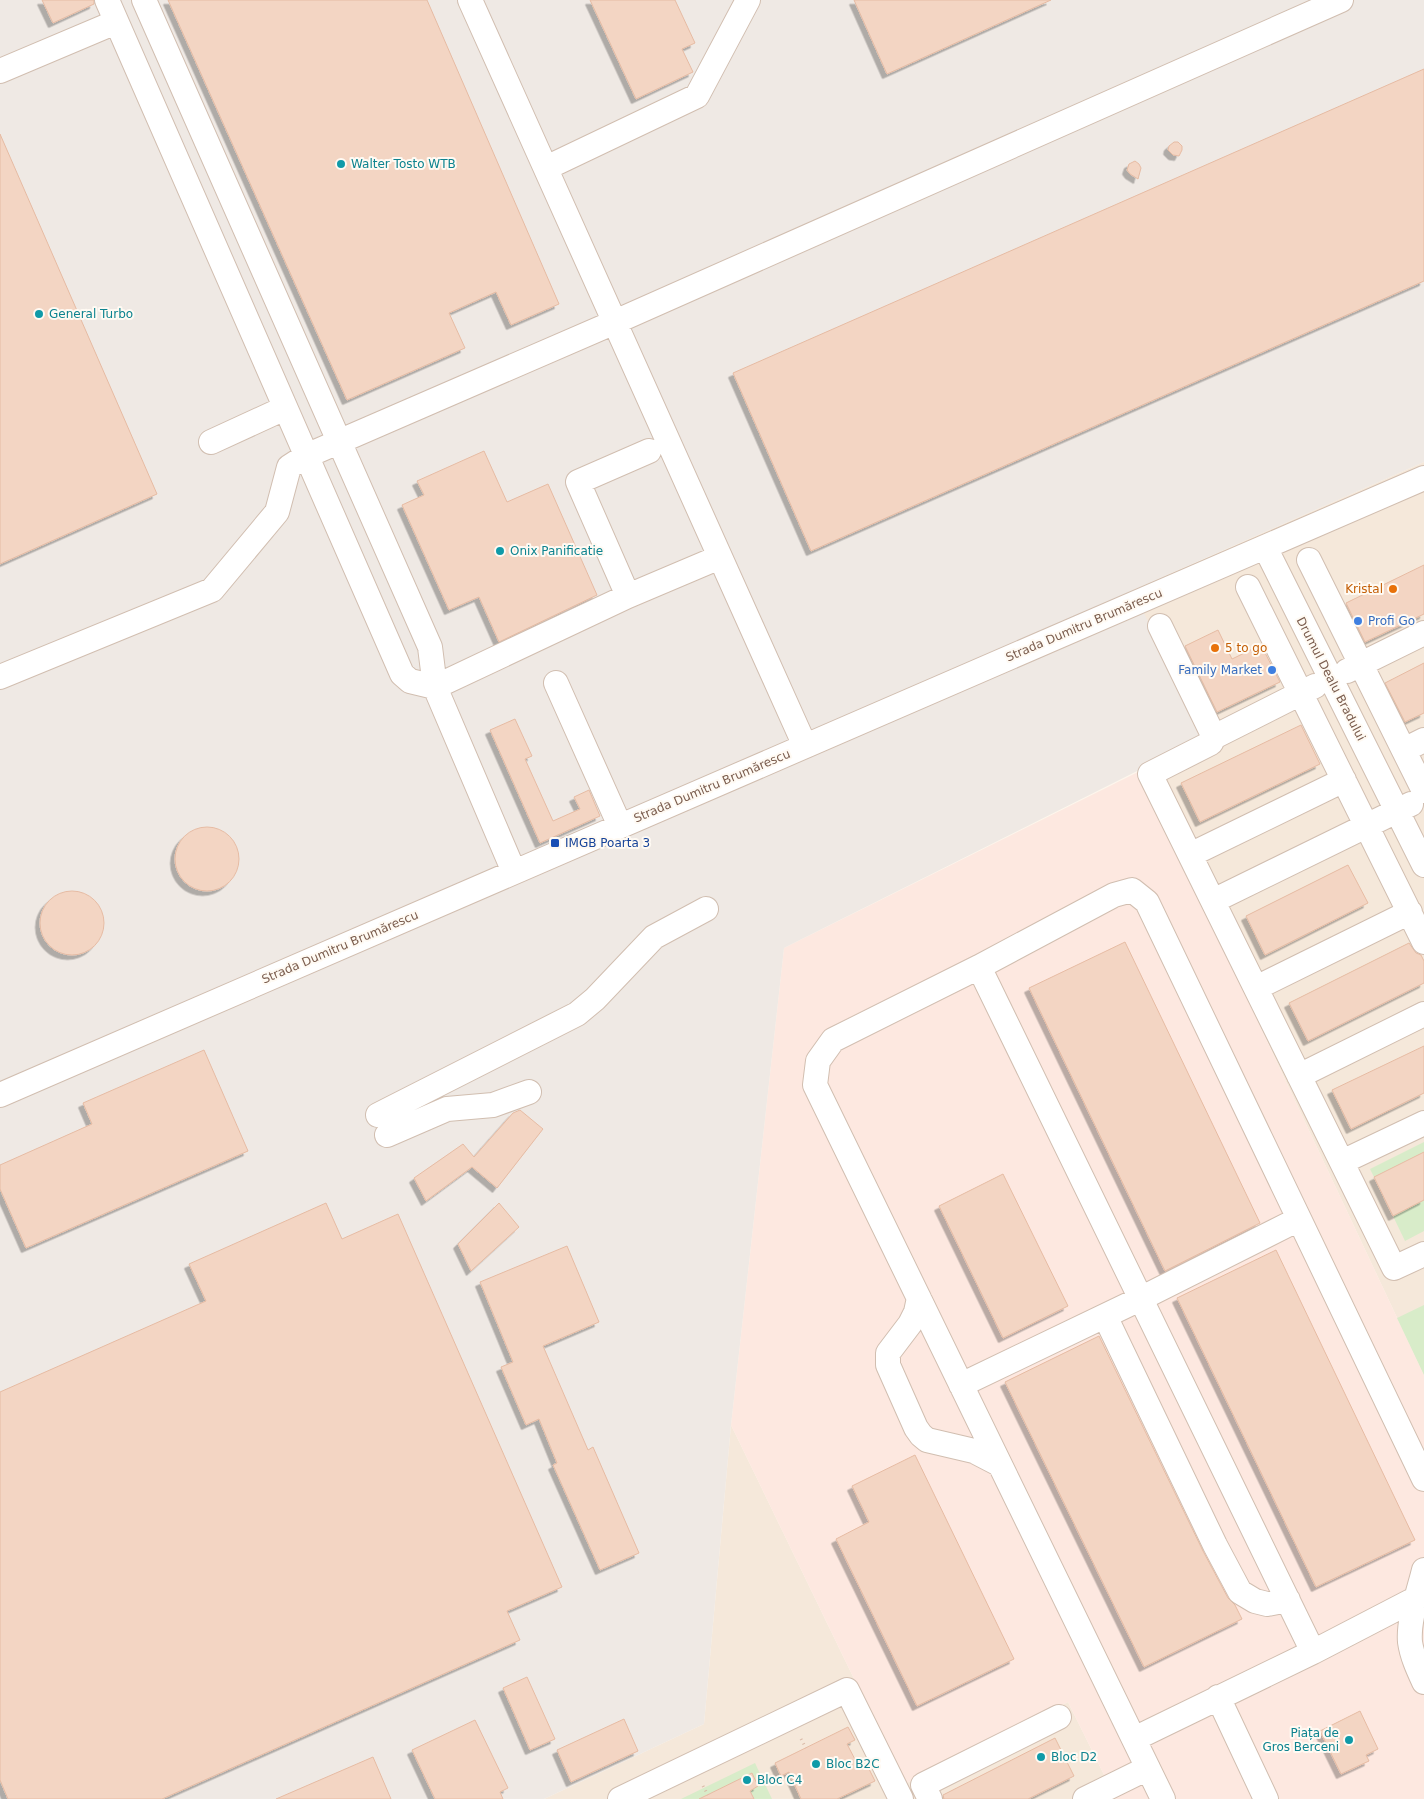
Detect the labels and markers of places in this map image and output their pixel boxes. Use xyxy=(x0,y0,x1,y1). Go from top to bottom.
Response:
place label: Walter Tosto WTB xyxy=(351,157,456,171)
marker: Walter Tosto WTB xyxy=(335,158,347,170)
place label: General Turbo xyxy=(49,307,133,321)
marker: General Turbo xyxy=(33,308,45,320)
place label: Onix Panificatie xyxy=(510,544,603,558)
marker: Onix Panificatie xyxy=(494,545,506,557)
place label: Kristal xyxy=(1345,582,1383,596)
marker: Kristal xyxy=(1387,583,1399,595)
place label: Profi Go xyxy=(1368,614,1415,628)
marker: Profi Go xyxy=(1352,615,1364,627)
place label: 5 to go xyxy=(1225,641,1267,655)
marker: 5 to go xyxy=(1209,642,1221,654)
place label: Family Market xyxy=(1178,663,1262,677)
marker: Family Market xyxy=(1266,664,1278,676)
place label: IMGB Poarta 3 xyxy=(565,836,650,850)
marker: IMGB Poarta 3 xyxy=(549,837,561,849)
place label: Piața de Gros Berceni xyxy=(1262,1726,1339,1754)
marker: Piața de Gros Berceni xyxy=(1343,1734,1355,1746)
place label: Bloc D2 xyxy=(1051,1750,1097,1764)
marker: Bloc D2 xyxy=(1035,1751,1047,1763)
place label: Bloc B2C xyxy=(826,1757,880,1771)
marker: Bloc B2C xyxy=(810,1758,822,1770)
place label: Bloc C4 xyxy=(757,1773,802,1787)
marker: Bloc C4 xyxy=(741,1774,753,1786)

